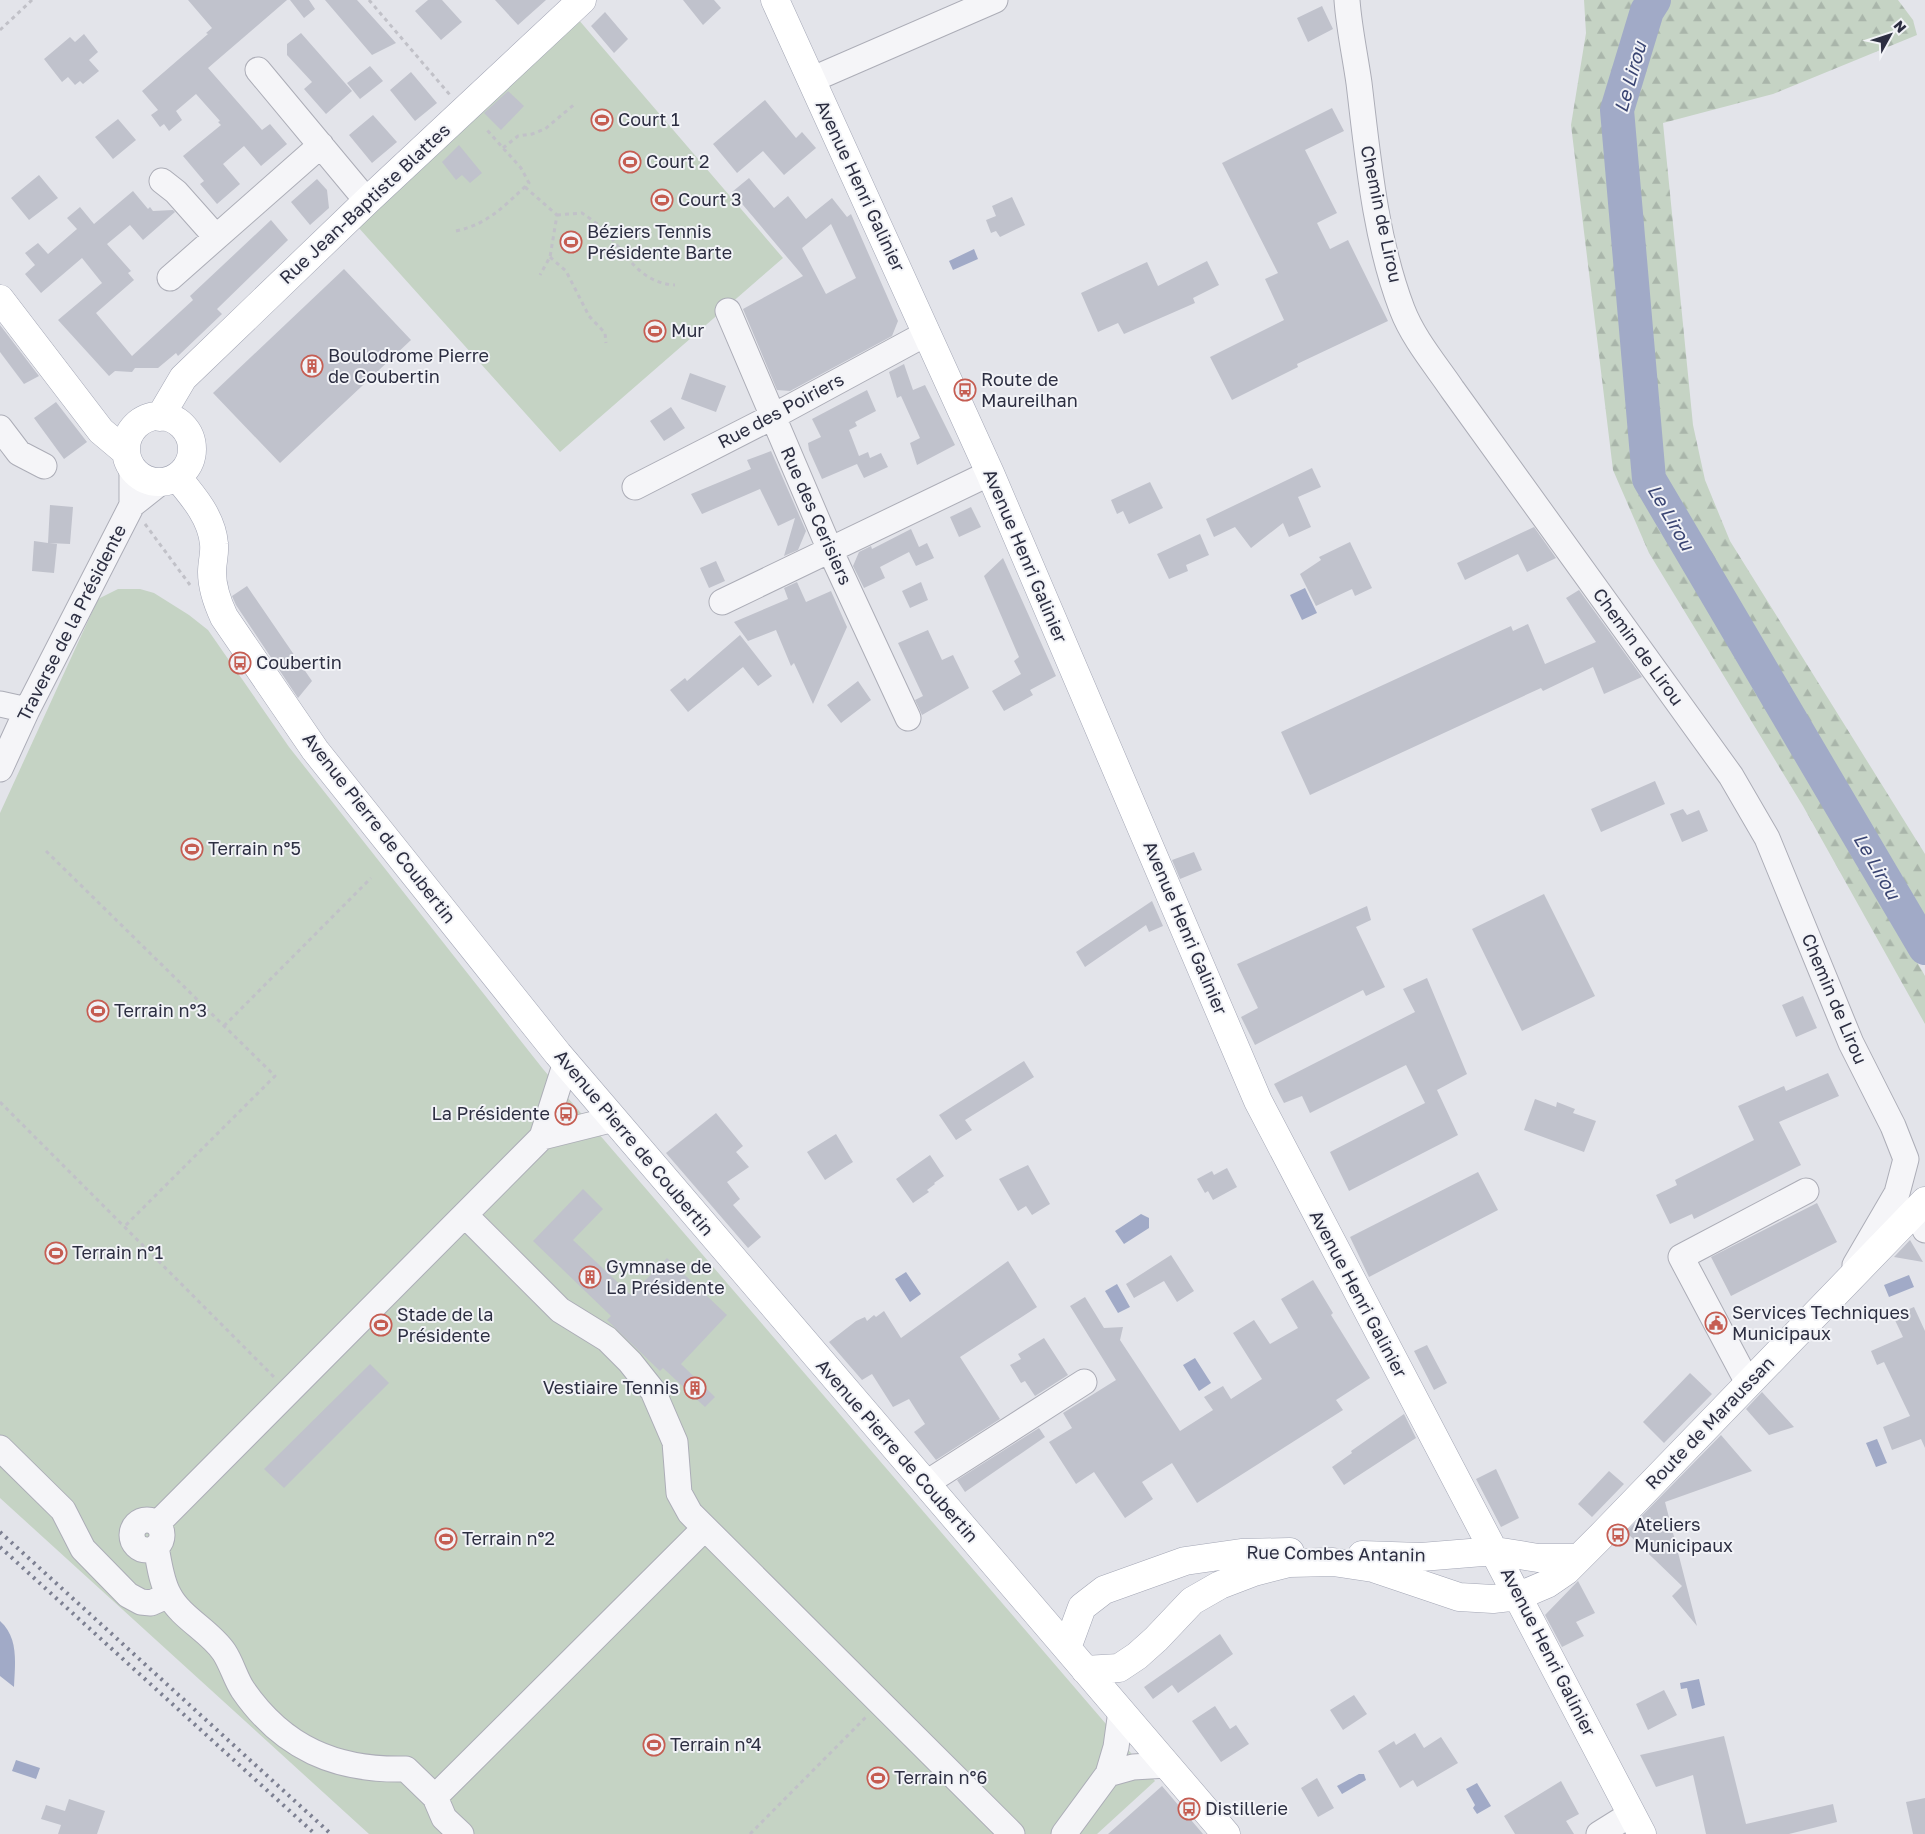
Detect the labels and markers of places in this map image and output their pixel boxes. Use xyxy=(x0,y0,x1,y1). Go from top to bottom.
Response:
sports icon: Court 1 xyxy=(590,108,614,132)
place label: Court 1 xyxy=(618,108,680,130)
sports icon: Court 2 xyxy=(618,150,642,174)
place label: Court 2 xyxy=(646,150,709,172)
sports icon: Court 3 xyxy=(650,188,674,212)
place label: Court 3 xyxy=(678,188,742,210)
place label: Béziers Tennis Présidente Barte xyxy=(587,220,732,263)
sports icon: Béziers Tennis Présidente Barte xyxy=(559,230,583,254)
sports icon: Mur xyxy=(643,319,667,343)
place label: Mur xyxy=(671,319,704,341)
place label: Boulodrome Pierre de Coubertin xyxy=(328,344,489,387)
building icon: Boulodrome Pierre de Coubertin xyxy=(300,354,324,378)
place label: Route de Maureilhan xyxy=(981,368,1078,411)
bus stop icon: Route de Maureilhan xyxy=(953,378,977,402)
bus stop icon: Coubertin xyxy=(228,651,252,675)
place label: Coubertin xyxy=(256,651,342,673)
sports icon: Terrain n°5 xyxy=(180,837,204,861)
place label: Terrain n°5 xyxy=(208,837,301,859)
sports icon: Terrain n°3 xyxy=(86,999,110,1023)
place label: Terrain n°3 xyxy=(114,999,207,1021)
place label: La Présidente xyxy=(431,1102,550,1124)
bus stop icon: La Présidente xyxy=(554,1102,578,1126)
sports icon: Terrain n°1 xyxy=(44,1241,68,1265)
place label: Terrain n°1 xyxy=(72,1241,163,1263)
place label: Gymnase de La Présidente xyxy=(606,1255,725,1298)
building icon: Gymnase de La Présidente xyxy=(578,1265,602,1289)
place label: Services Techniques Municipaux xyxy=(1732,1301,1909,1344)
place label: Stade de la Présidente xyxy=(397,1303,493,1346)
public building icon: Services Techniques Municipaux xyxy=(1704,1311,1728,1335)
sports icon: Stade de la Présidente xyxy=(369,1313,393,1337)
place label: Vestiaire Tennis xyxy=(543,1376,679,1398)
building icon: Vestiaire Tennis xyxy=(683,1376,707,1400)
place label: Ateliers Municipaux xyxy=(1634,1513,1733,1556)
bus stop icon: Ateliers Municipaux xyxy=(1606,1523,1630,1547)
sports icon: Terrain n°2 xyxy=(434,1527,458,1551)
place label: Terrain n°2 xyxy=(462,1527,555,1549)
sports icon: Terrain n°4 xyxy=(642,1733,666,1757)
place label: Terrain n°4 xyxy=(670,1733,762,1755)
sports icon: Terrain n°6 xyxy=(866,1766,890,1790)
place label: Terrain n°6 xyxy=(894,1766,987,1788)
bus stop icon: Distillerie xyxy=(1177,1797,1201,1821)
place label: Distillerie xyxy=(1205,1797,1288,1819)

